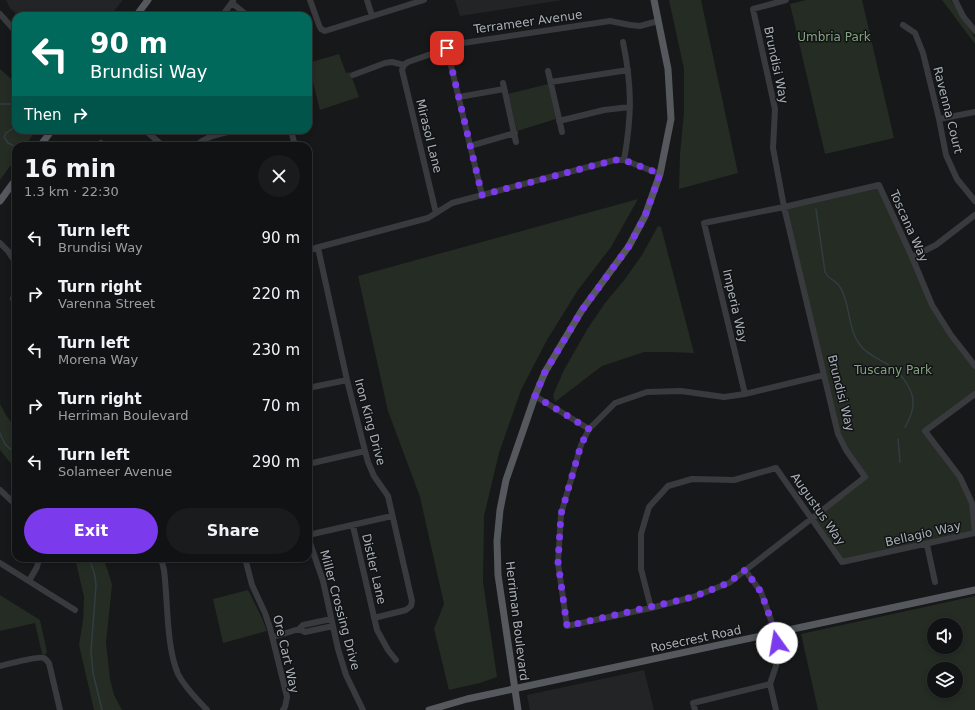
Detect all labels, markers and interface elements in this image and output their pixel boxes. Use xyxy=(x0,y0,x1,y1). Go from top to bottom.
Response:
street label: Terrameer Avenue xyxy=(472,7,583,37)
street label: Brundisi Way xyxy=(761,25,791,105)
text: 90 m xyxy=(90,27,168,60)
icon: left xyxy=(24,28,76,80)
park label: Umbria Park xyxy=(797,30,871,44)
pin xyxy=(430,31,464,65)
icon: arrive xyxy=(436,37,458,59)
text: Brundisi Way xyxy=(90,61,207,82)
street label: Ravenna Court xyxy=(930,65,966,155)
street label: Mirasol Lane xyxy=(413,98,445,174)
icon: right xyxy=(69,104,91,126)
text: Then xyxy=(24,106,61,124)
text: 16 min xyxy=(24,155,116,183)
button: close xyxy=(258,155,300,197)
text: 1.3 km · 22:30 xyxy=(24,184,119,199)
street label: Toscana Way xyxy=(887,187,931,264)
text: Turn left xyxy=(58,222,130,240)
icon: left xyxy=(24,227,46,249)
text: 90 m xyxy=(262,229,300,247)
text: Brundisi Way xyxy=(58,240,143,255)
street label: Imperia Way xyxy=(720,268,750,344)
text: Turn right xyxy=(58,278,142,296)
icon: right xyxy=(24,283,46,305)
text: 220 m xyxy=(252,285,300,303)
text: Varenna Street xyxy=(58,296,155,311)
text: Turn left xyxy=(58,334,130,352)
icon: left xyxy=(24,339,46,361)
text: 230 m xyxy=(252,341,300,359)
text: Morena Way xyxy=(58,352,138,367)
street label: Brundisi Way xyxy=(825,353,857,433)
park label: Tuscany Park xyxy=(853,363,932,377)
street label: Iron King Drive xyxy=(352,377,388,467)
text: Turn right xyxy=(58,390,142,408)
icon: right xyxy=(24,395,46,417)
text: 70 m xyxy=(262,397,300,415)
text: Herriman Boulevard xyxy=(58,408,189,423)
text: Turn left xyxy=(58,446,130,464)
icon: left xyxy=(24,451,46,473)
text: 290 m xyxy=(252,453,300,471)
text: Solameer Avenue xyxy=(58,464,172,479)
street label: Augustus Way xyxy=(788,470,848,548)
button: Exit xyxy=(24,508,158,554)
button: Share xyxy=(166,508,300,554)
street label: Bellagio Way xyxy=(884,518,962,550)
street label: Distler Lane xyxy=(359,532,389,606)
street label: Miller Crossing Drive xyxy=(317,548,363,672)
street label: Herriman Boulevard xyxy=(503,560,531,682)
street label: Ore Cart Way xyxy=(270,613,302,695)
map controls xyxy=(927,618,963,698)
button: sound xyxy=(927,618,963,654)
position arrow xyxy=(756,622,798,664)
street label: Rosecrest Road xyxy=(649,623,743,655)
button: layers xyxy=(927,662,963,698)

